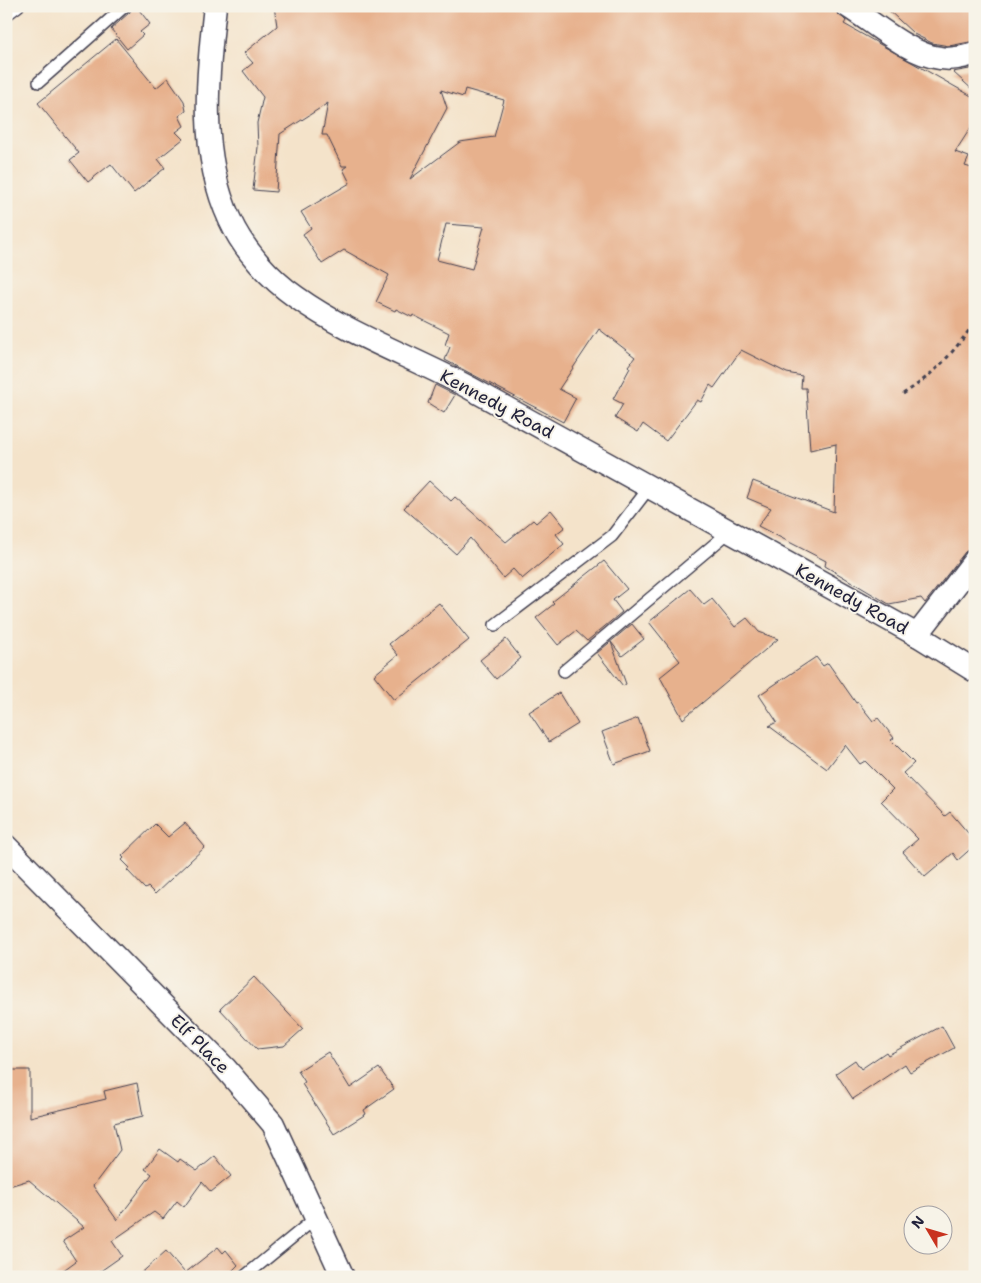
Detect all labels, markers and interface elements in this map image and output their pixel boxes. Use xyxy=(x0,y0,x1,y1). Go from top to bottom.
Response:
street label: Kennedy Road xyxy=(436,364,558,444)
street label: Kennedy Road xyxy=(791,558,913,640)
street label: Elf Place xyxy=(165,1009,235,1079)
north arrow xyxy=(904,1206,954,1256)
text: N xyxy=(907,1212,928,1232)

